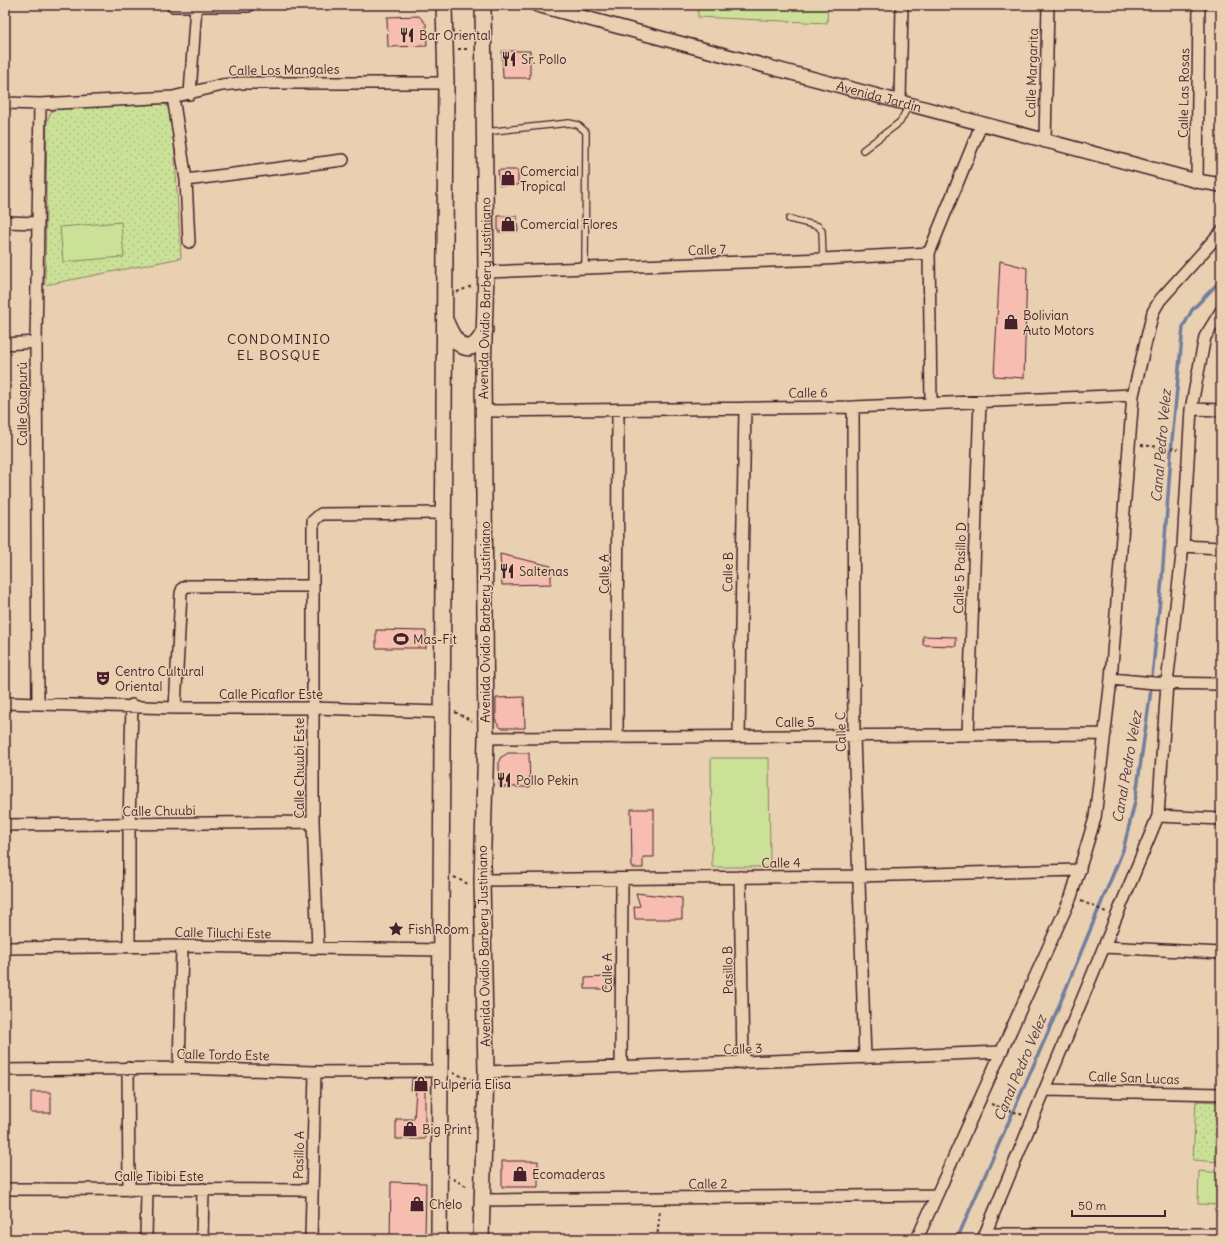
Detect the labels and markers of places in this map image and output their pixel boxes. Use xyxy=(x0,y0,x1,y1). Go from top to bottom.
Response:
restaurant icon: Bar Oriental xyxy=(398,26,416,44)
place label: Bar Oriental xyxy=(419,27,491,44)
restaurant icon: Sr. Pollo xyxy=(500,50,518,68)
place label: Sr. Pollo xyxy=(521,51,567,68)
place label: Comercial Tropical xyxy=(520,163,579,195)
shop icon: Comercial Tropical xyxy=(499,169,517,187)
shop icon: Comercial Flores xyxy=(499,215,517,233)
place label: Comercial Flores xyxy=(520,216,618,233)
place label: Bolivian Auto Motors xyxy=(1023,307,1094,339)
shop icon: Bolivian Auto Motors xyxy=(1002,313,1020,331)
restaurant icon: Saltenas xyxy=(498,562,516,580)
place label: Saltenas xyxy=(519,563,569,580)
sports icon: Mas-Fit xyxy=(392,630,410,648)
place label: Mas-Fit xyxy=(413,631,458,648)
place label: Centro Cultural Oriental xyxy=(115,663,204,695)
theatre icon: Centro Cultural Oriental xyxy=(94,669,112,687)
restaurant icon: Pollo Pekin xyxy=(495,771,513,789)
place label: Pollo Pekin xyxy=(516,772,579,789)
place icon: Fish Room xyxy=(387,920,405,938)
place label: Fish Room xyxy=(408,921,469,938)
shop icon: Pulpería Elisa xyxy=(412,1075,430,1093)
place label: Pulpería Elisa xyxy=(433,1076,511,1093)
shop icon: Big Print xyxy=(401,1120,419,1138)
place label: Big Print xyxy=(422,1121,472,1138)
shop icon: Ecomaderas xyxy=(511,1165,529,1183)
place label: Ecomaderas xyxy=(532,1166,605,1183)
shop icon: Chelo xyxy=(408,1195,426,1213)
place label: Chelo xyxy=(429,1196,462,1213)

